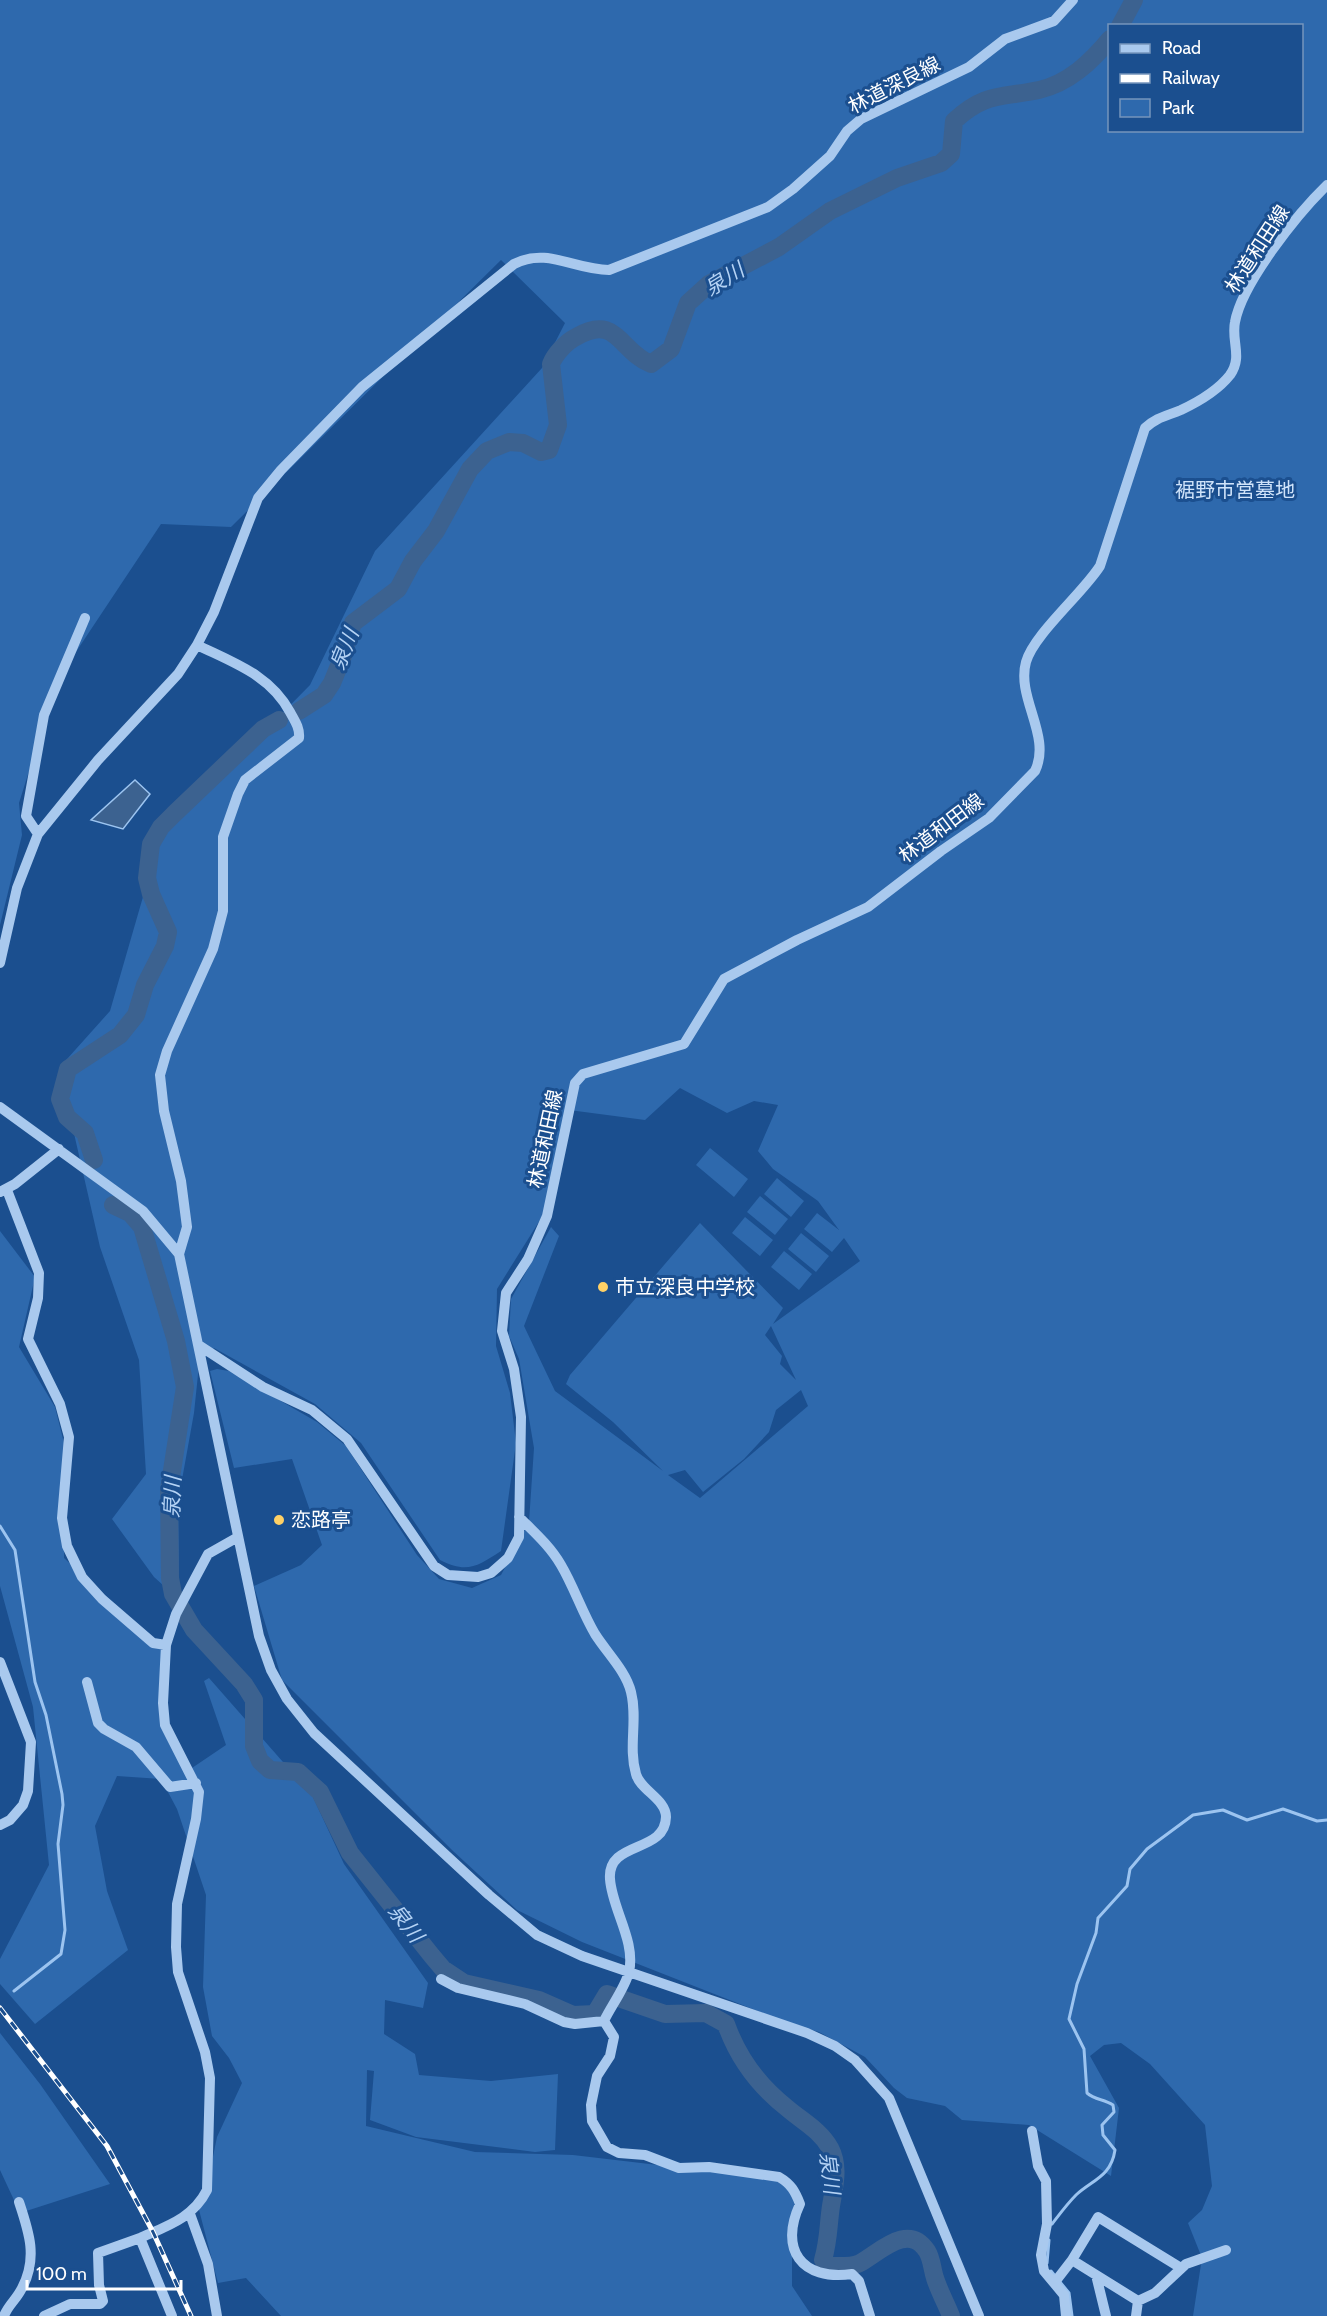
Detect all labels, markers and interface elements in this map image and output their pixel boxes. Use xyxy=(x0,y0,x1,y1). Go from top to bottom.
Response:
legend xyxy=(1108,24,1303,132)
text: Road xyxy=(1162,37,1201,59)
street label: 林道深良線 xyxy=(844,52,944,118)
text: Railway xyxy=(1162,67,1220,89)
text: Park xyxy=(1162,97,1195,119)
street label: 林道和田線 xyxy=(1220,201,1294,297)
water label: 泉川 xyxy=(700,256,750,301)
park label: 裾野市営墓地 xyxy=(1175,478,1295,502)
water label: 泉川 xyxy=(325,623,364,673)
street label: 林道和田線 xyxy=(894,788,988,868)
street label: 林道和田線 xyxy=(523,1088,567,1190)
place label: 市立深良中学校 xyxy=(615,1275,755,1299)
marker: 市立深良中学校 xyxy=(596,1280,610,1294)
water label: 泉川 xyxy=(159,1474,185,1518)
place label: 恋路亭 xyxy=(291,1508,351,1532)
marker: 恋路亭 xyxy=(272,1513,286,1527)
water label: 泉川 xyxy=(383,1899,430,1949)
water label: 泉川 xyxy=(815,2151,845,2197)
scale bar xyxy=(27,2253,182,2291)
text: 100 m xyxy=(36,2263,87,2285)

